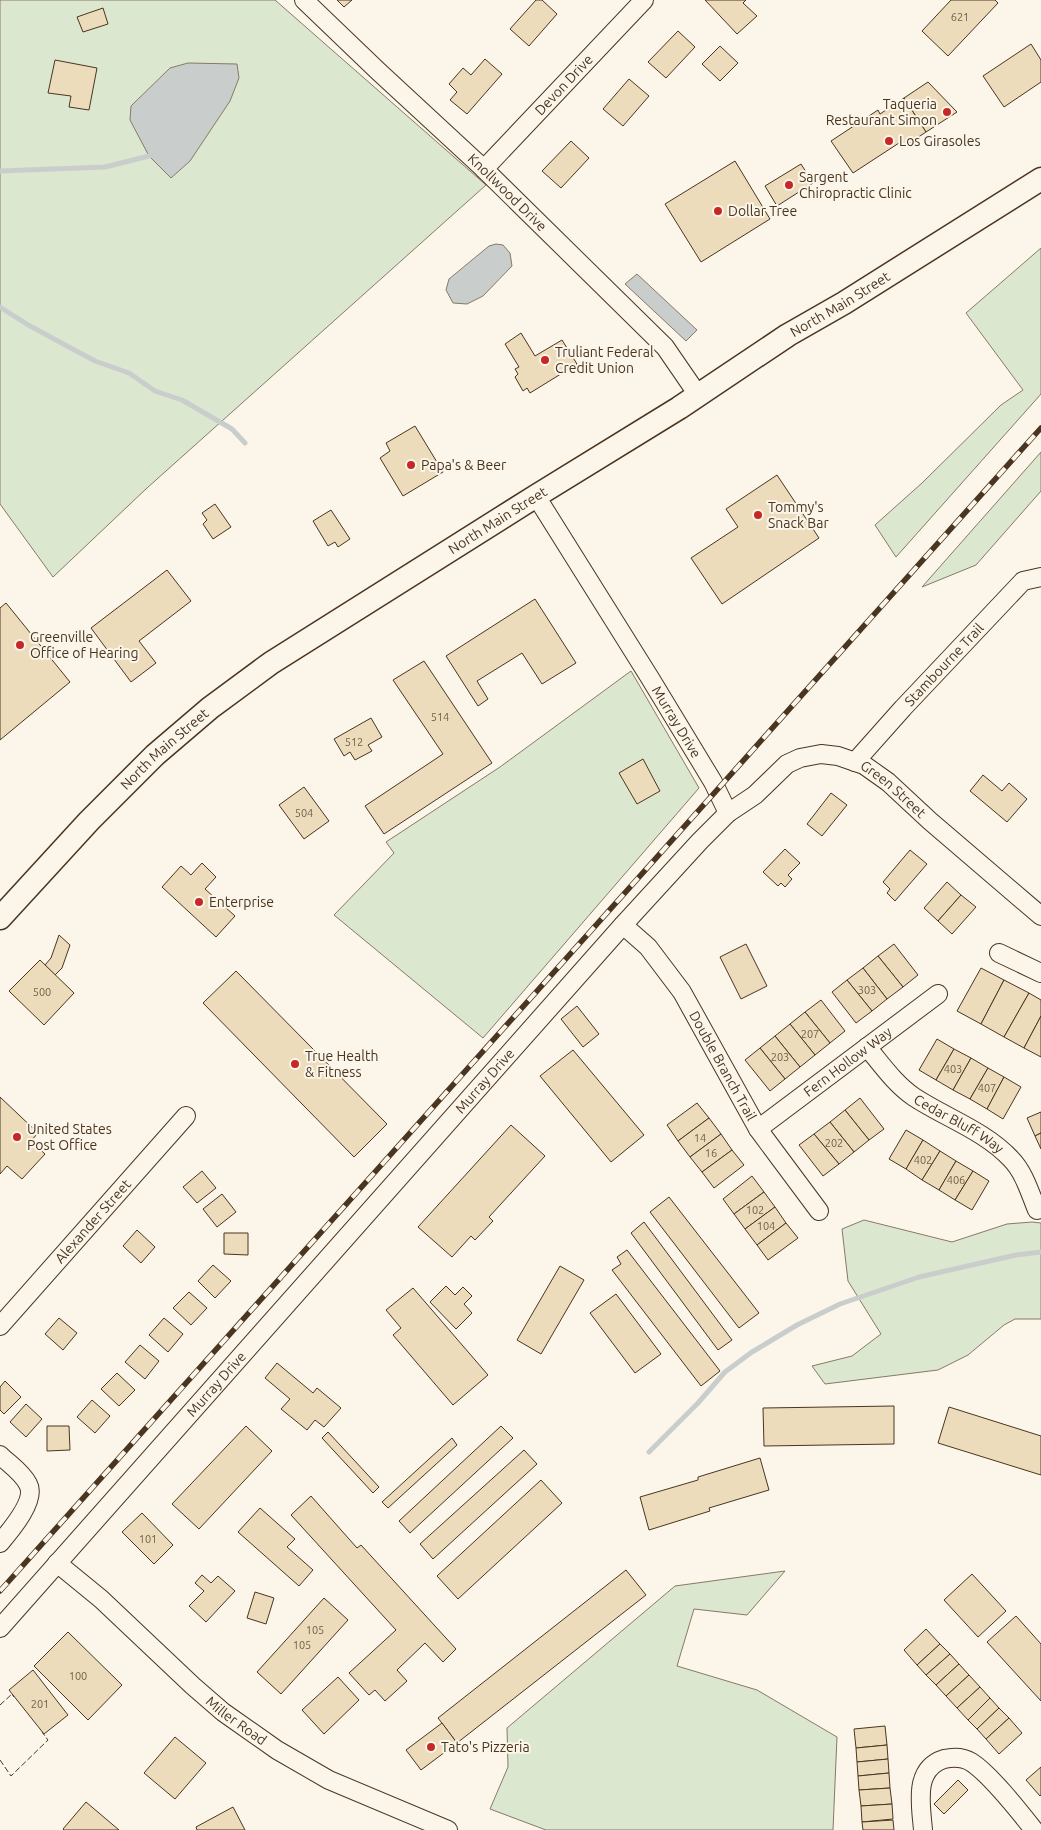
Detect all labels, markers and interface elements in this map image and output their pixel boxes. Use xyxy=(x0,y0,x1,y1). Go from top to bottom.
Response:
house number: 621 xyxy=(951,11,969,23)
street label: Devon Drive xyxy=(531,51,596,118)
place label: Taqueria Restaurant Simon xyxy=(826,96,937,128)
marker: Taqueria Restaurant Simon xyxy=(941,106,953,118)
place label: Los Girasoles xyxy=(899,133,981,149)
marker: Los Girasoles xyxy=(883,135,895,147)
street label: Knollwood Drive xyxy=(465,150,550,234)
place label: Sargent Chiropractic Clinic xyxy=(799,169,912,201)
marker: Sargent Chiropractic Clinic xyxy=(783,179,795,191)
place label: Dollar Tree xyxy=(728,203,797,219)
marker: Dollar Tree xyxy=(712,205,724,217)
street label: North Main Street xyxy=(787,268,893,340)
place label: Truliant Federal Credit Union xyxy=(555,344,654,376)
marker: Truliant Federal Credit Union xyxy=(539,354,551,366)
place label: Papa's & Beer xyxy=(421,457,507,473)
marker: Papa's & Beer xyxy=(405,459,417,471)
street label: North Main Street xyxy=(445,483,550,557)
place label: Tommy's Snack Bar xyxy=(768,499,829,531)
marker: Tommy's Snack Bar xyxy=(752,509,764,521)
street label: Stambourne Trail xyxy=(901,620,987,709)
place label: Greenville Office of Hearing xyxy=(30,629,139,661)
marker: Greenville Office of Hearing xyxy=(14,639,26,651)
street label: Murray Drive xyxy=(649,683,704,761)
street label: North Main Street xyxy=(117,705,212,793)
house number: 514 xyxy=(431,711,449,723)
house number: 512 xyxy=(345,736,363,748)
street label: Green Street xyxy=(857,757,929,821)
house number: 504 xyxy=(295,807,313,819)
place label: Enterprise xyxy=(209,894,274,910)
marker: Enterprise xyxy=(193,896,205,908)
house number: 303 xyxy=(858,984,876,996)
house number: 500 xyxy=(33,986,51,998)
street label: Double Branch Trail xyxy=(686,1008,760,1124)
street label: Fern Hollow Way xyxy=(800,1024,895,1100)
house number: 207 xyxy=(801,1028,819,1040)
street label: Murray Drive xyxy=(452,1045,518,1117)
place label: True Health & Fitness xyxy=(305,1048,378,1080)
house number: 203 xyxy=(771,1051,789,1063)
marker: True Health & Fitness xyxy=(289,1058,301,1070)
house number: 403 xyxy=(944,1063,962,1075)
house number: 407 xyxy=(978,1082,996,1094)
street label: Cedar Bluff Way xyxy=(911,1091,1007,1156)
place label: United States Post Office xyxy=(27,1121,112,1153)
marker: United States Post Office xyxy=(11,1131,23,1143)
house number: 14 xyxy=(694,1132,706,1144)
house number: 202 xyxy=(825,1137,843,1149)
house number: 16 xyxy=(705,1147,717,1159)
house number: 402 xyxy=(914,1154,932,1166)
house number: 406 xyxy=(947,1174,965,1186)
street label: Alexander Street xyxy=(52,1176,134,1266)
house number: 102 xyxy=(746,1204,764,1216)
house number: 104 xyxy=(757,1220,775,1232)
street label: Murray Drive xyxy=(183,1348,249,1420)
house number: 101 xyxy=(139,1533,157,1545)
house number: 105 xyxy=(306,1624,324,1636)
house number: 105 xyxy=(293,1639,311,1651)
house number: 100 xyxy=(69,1670,87,1682)
street label: Miller Road xyxy=(203,1693,270,1748)
house number: 201 xyxy=(31,1698,49,1710)
place label: Tato's Pizzeria xyxy=(441,1739,530,1755)
marker: Tato's Pizzeria xyxy=(425,1741,437,1753)

